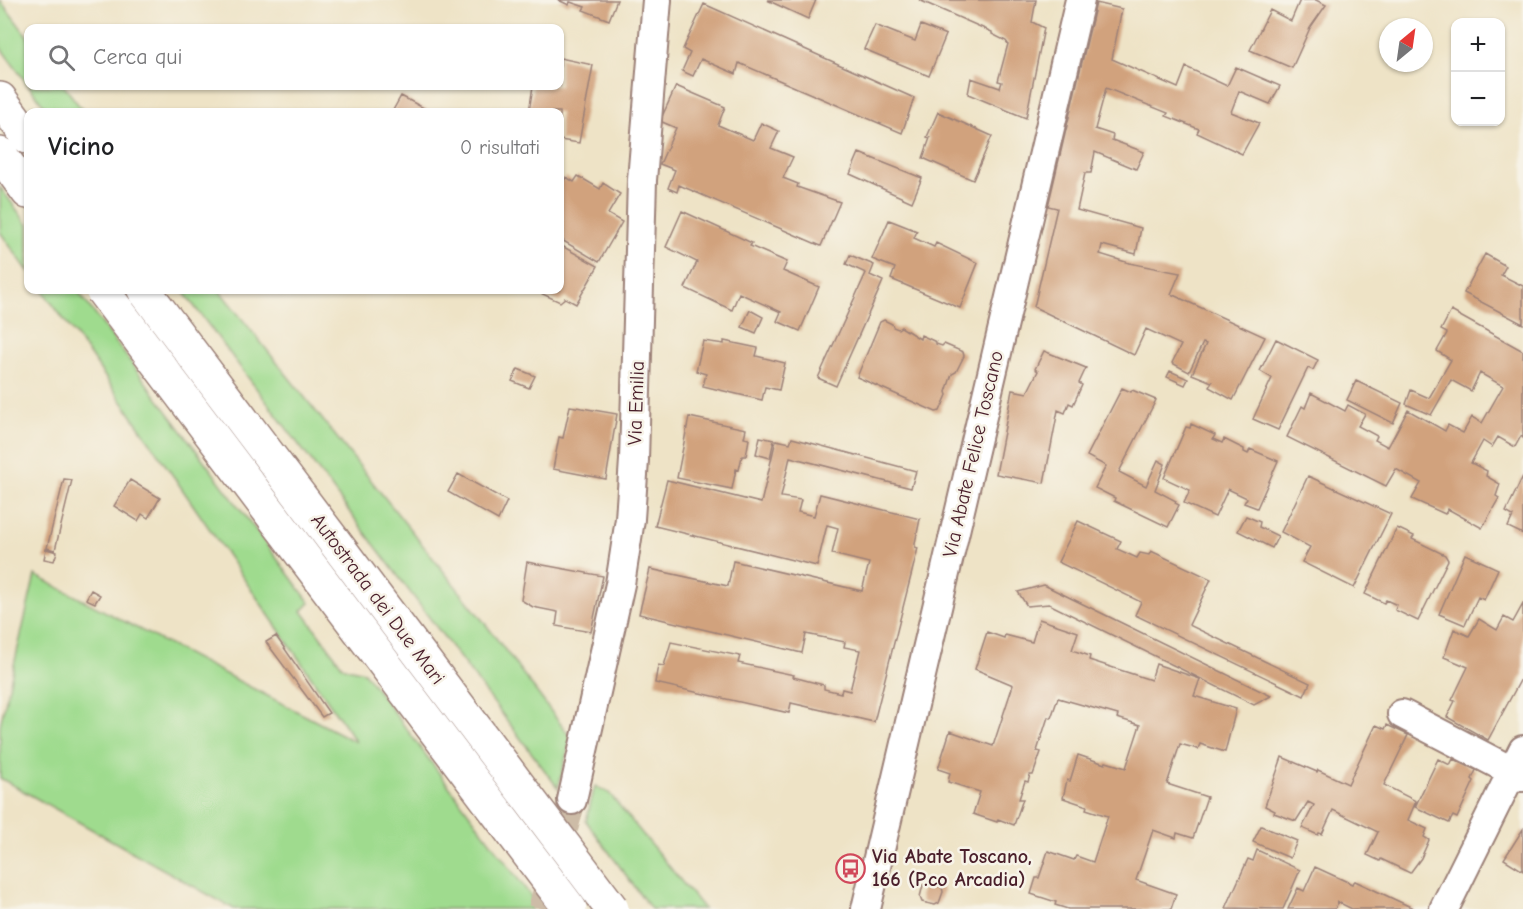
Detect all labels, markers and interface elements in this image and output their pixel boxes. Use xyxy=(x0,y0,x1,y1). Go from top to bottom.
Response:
north arrow xyxy=(1379,18,1433,72)
map controls xyxy=(1451,18,1505,126)
button: + xyxy=(1451,18,1505,72)
search box xyxy=(24,24,564,90)
icon: search xyxy=(45,41,78,74)
text: Cerca qui xyxy=(93,44,183,70)
button: − xyxy=(1451,72,1505,126)
text: Vicino xyxy=(48,132,114,162)
text: 0 risultati xyxy=(460,136,540,159)
street label: Via Abate Felice Toscano xyxy=(938,348,1008,560)
street label: Via Emilia xyxy=(623,360,649,446)
street label: Autostrada dei Due Mari xyxy=(306,509,450,689)
place label: Via Abate Toscano, 166 (P.co Arcadia) xyxy=(872,845,1032,891)
bus stop icon: Via Abate Toscano, 166 (P.co Arcadia) xyxy=(835,852,867,884)

